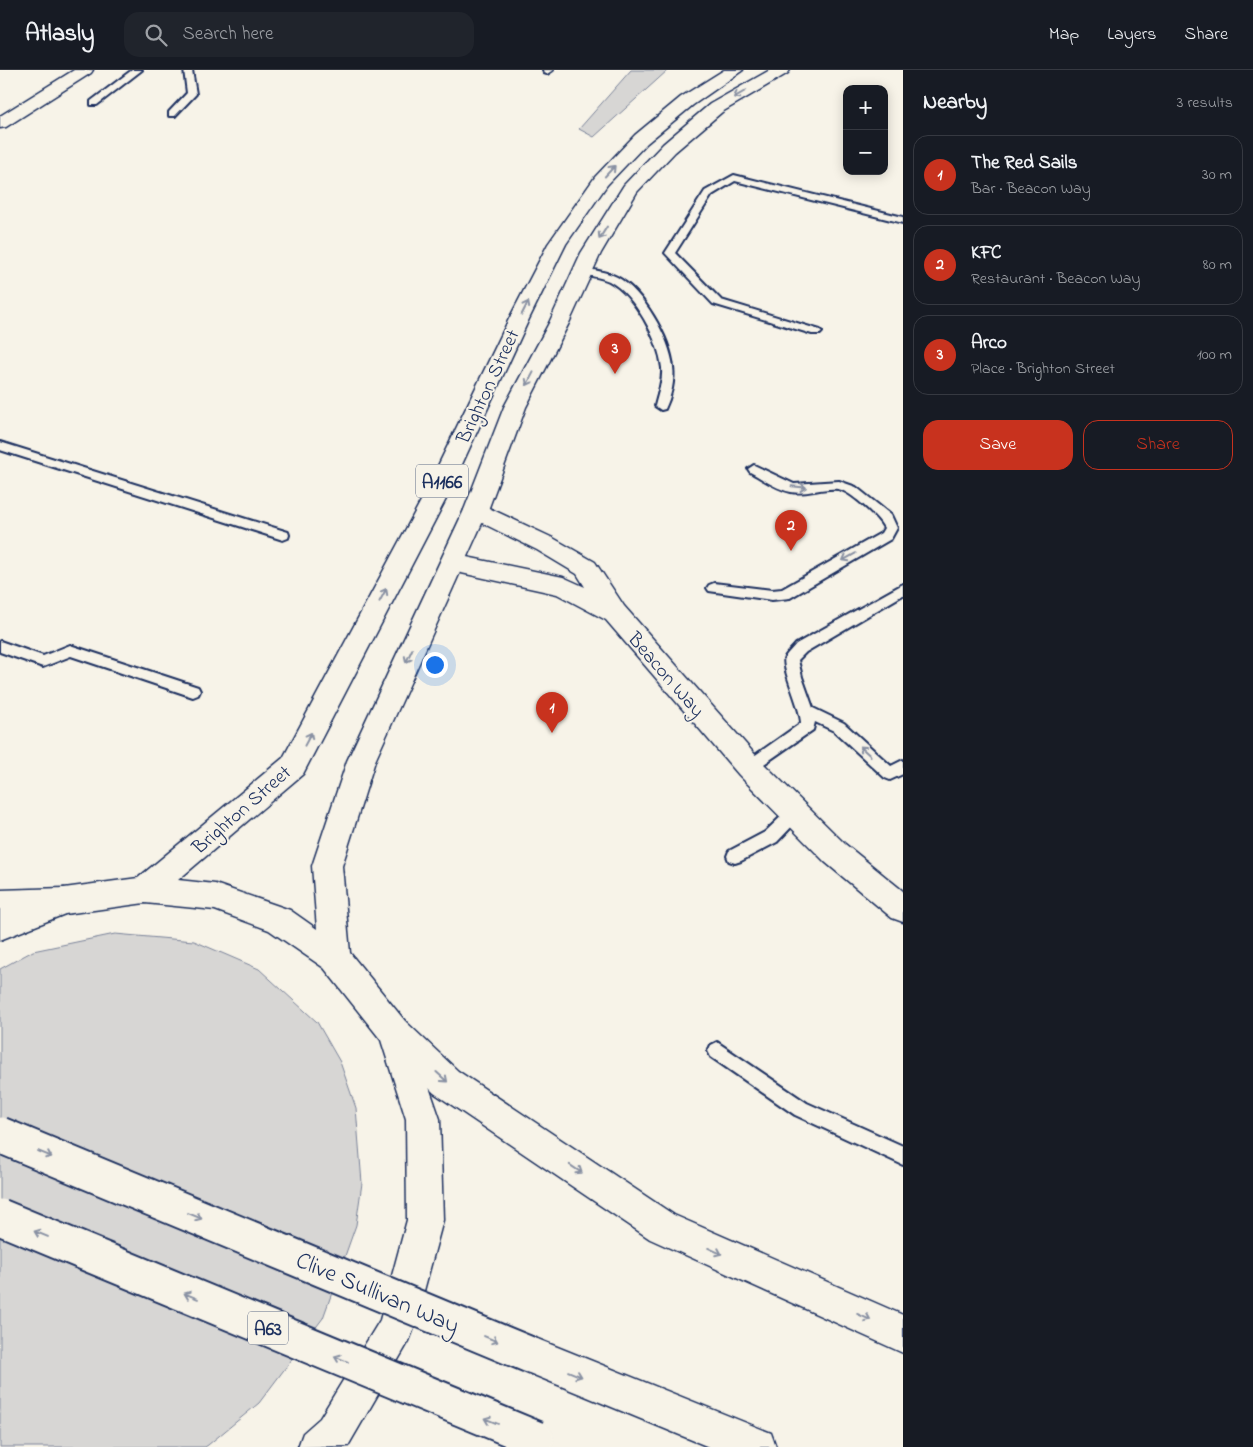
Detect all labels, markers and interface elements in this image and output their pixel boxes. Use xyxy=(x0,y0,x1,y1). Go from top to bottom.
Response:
search box xyxy=(124,12,474,57)
text: Atlasly xyxy=(25,17,94,52)
icon: search xyxy=(142,21,170,49)
text: Search here xyxy=(182,21,273,48)
text: Map xyxy=(1049,22,1079,48)
text: Layers xyxy=(1107,22,1157,48)
text: Share xyxy=(1185,22,1228,48)
map controls xyxy=(843,85,888,175)
button: + xyxy=(843,85,888,130)
text: Nearby xyxy=(923,88,987,118)
one-way arrow xyxy=(733,90,747,100)
text: 3 results xyxy=(1177,91,1233,115)
button: − xyxy=(843,130,888,175)
text: The Red Sails xyxy=(971,150,1077,177)
text: 1 xyxy=(937,163,943,187)
text: 30 m xyxy=(1202,163,1232,187)
one-way arrow xyxy=(604,164,616,177)
text: Bar · Beacon Way xyxy=(971,177,1091,201)
one-way arrow xyxy=(598,226,608,240)
text: KFC xyxy=(971,240,1001,267)
text: 2 xyxy=(936,253,944,277)
text: 80 m xyxy=(1203,253,1232,277)
text: Restaurant · Beacon Way xyxy=(971,267,1140,291)
one-way arrow xyxy=(521,301,530,316)
street label: Brighton Street xyxy=(450,325,529,450)
text: Arco xyxy=(971,330,1007,357)
pin: 3 xyxy=(599,333,631,374)
text: 3 xyxy=(937,343,943,367)
text: 100 m xyxy=(1197,343,1232,367)
text: Place · Brighton Street xyxy=(971,357,1115,381)
one-way arrow xyxy=(525,371,535,386)
button: Save xyxy=(923,420,1073,470)
button: Share xyxy=(1083,420,1233,470)
road number: A1166 xyxy=(416,464,468,498)
one-way arrow xyxy=(790,483,806,492)
pin: 2 xyxy=(775,510,807,551)
one-way arrow xyxy=(842,553,856,563)
one-way arrow xyxy=(379,588,388,603)
street label: Beacon Way xyxy=(619,626,710,725)
one-way arrow xyxy=(404,648,414,663)
your location xyxy=(422,652,448,678)
pin: 1 xyxy=(536,692,568,733)
one-way arrow xyxy=(303,732,313,747)
one-way arrow xyxy=(859,745,872,757)
street label: Brighton Street xyxy=(186,759,300,864)
one-way arrow xyxy=(435,1071,448,1083)
one-way arrow xyxy=(37,1150,52,1159)
one-way arrow xyxy=(568,1164,582,1174)
one-way arrow xyxy=(187,1212,202,1222)
one-way arrow xyxy=(34,1229,49,1239)
street label: Clive Sullivan Way xyxy=(289,1244,464,1345)
one-way arrow xyxy=(708,1246,723,1256)
one-way arrow xyxy=(184,1291,199,1301)
road number: A63 xyxy=(248,1312,288,1344)
one-way arrow xyxy=(856,1312,871,1322)
one-way arrow xyxy=(483,1335,498,1344)
one-way arrow xyxy=(334,1353,349,1363)
one-way arrow xyxy=(568,1370,583,1379)
one-way arrow xyxy=(484,1415,499,1425)

